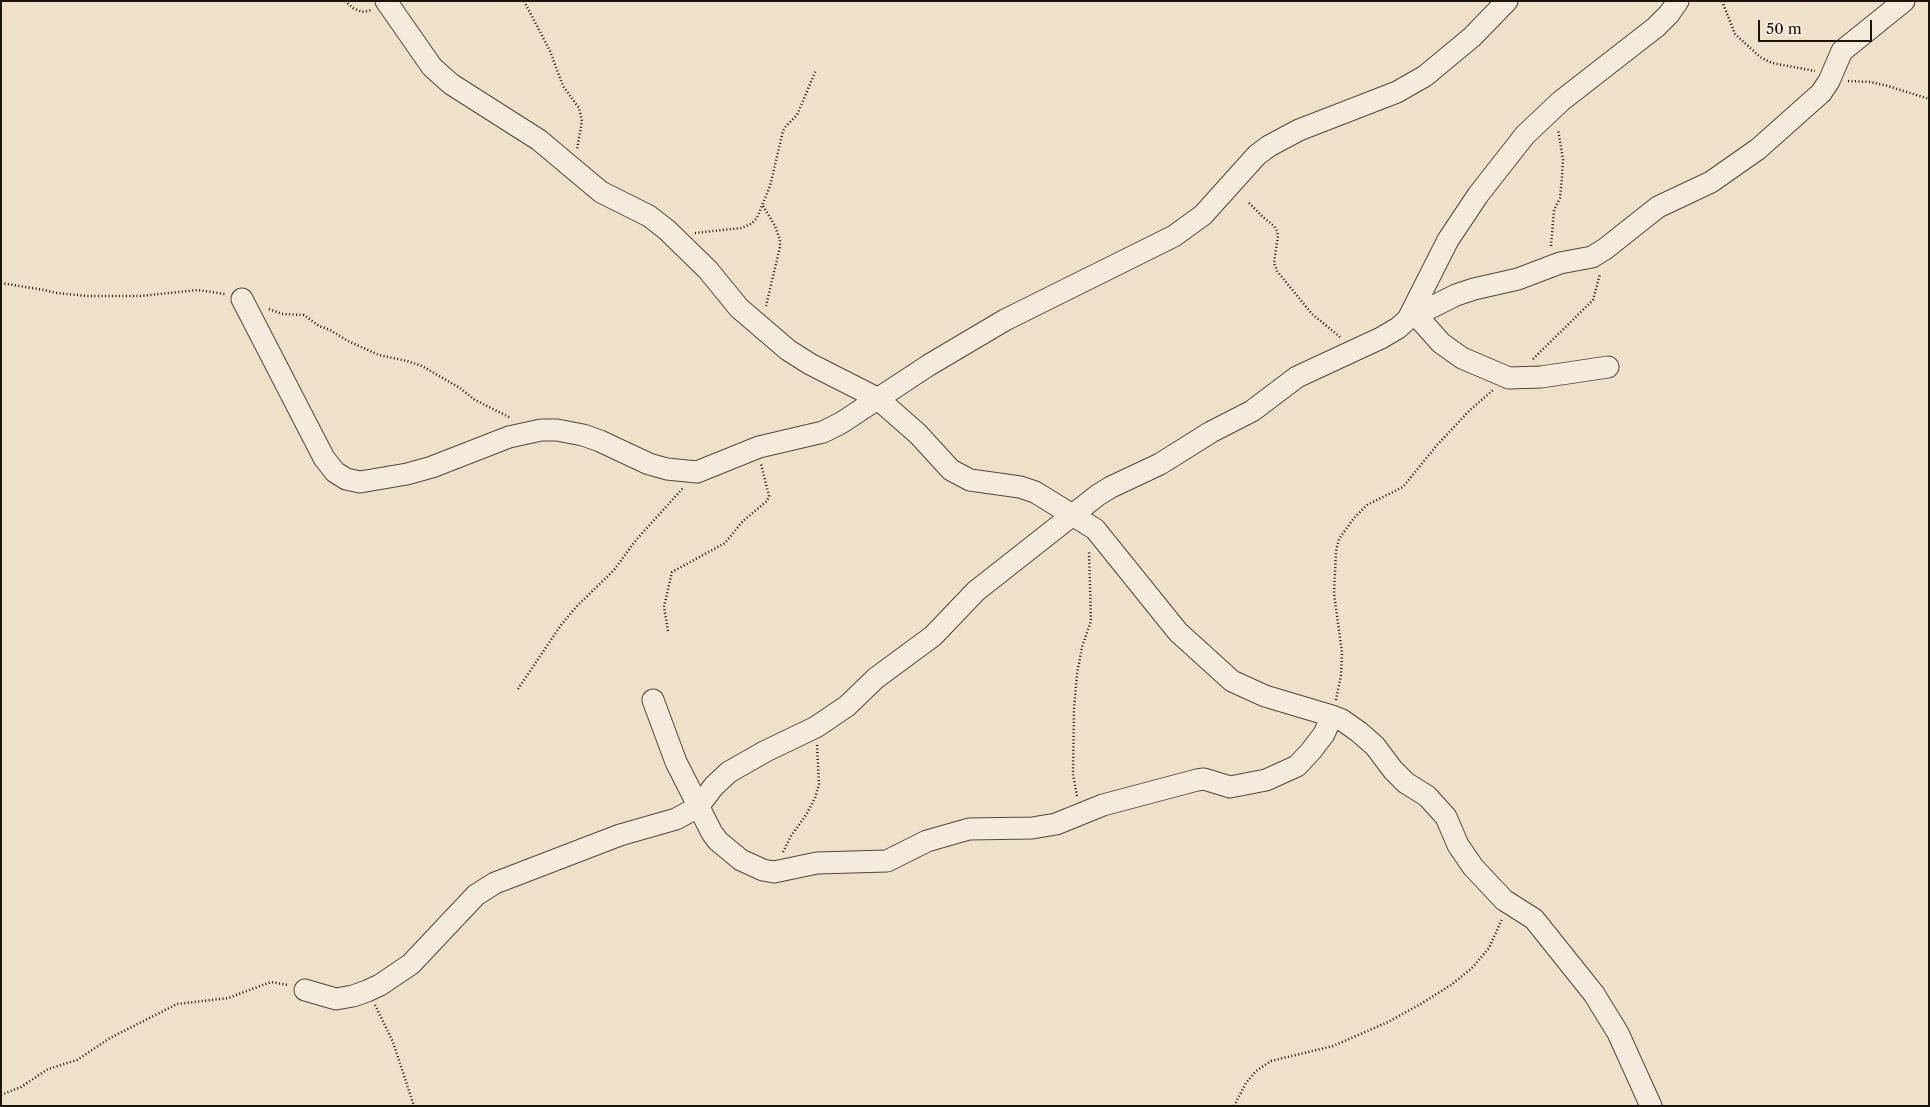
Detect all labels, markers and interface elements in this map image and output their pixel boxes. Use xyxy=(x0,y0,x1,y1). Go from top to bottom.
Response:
scale bar xyxy=(1760,10,1874,42)
text: 50 m xyxy=(1766,19,1802,38)

